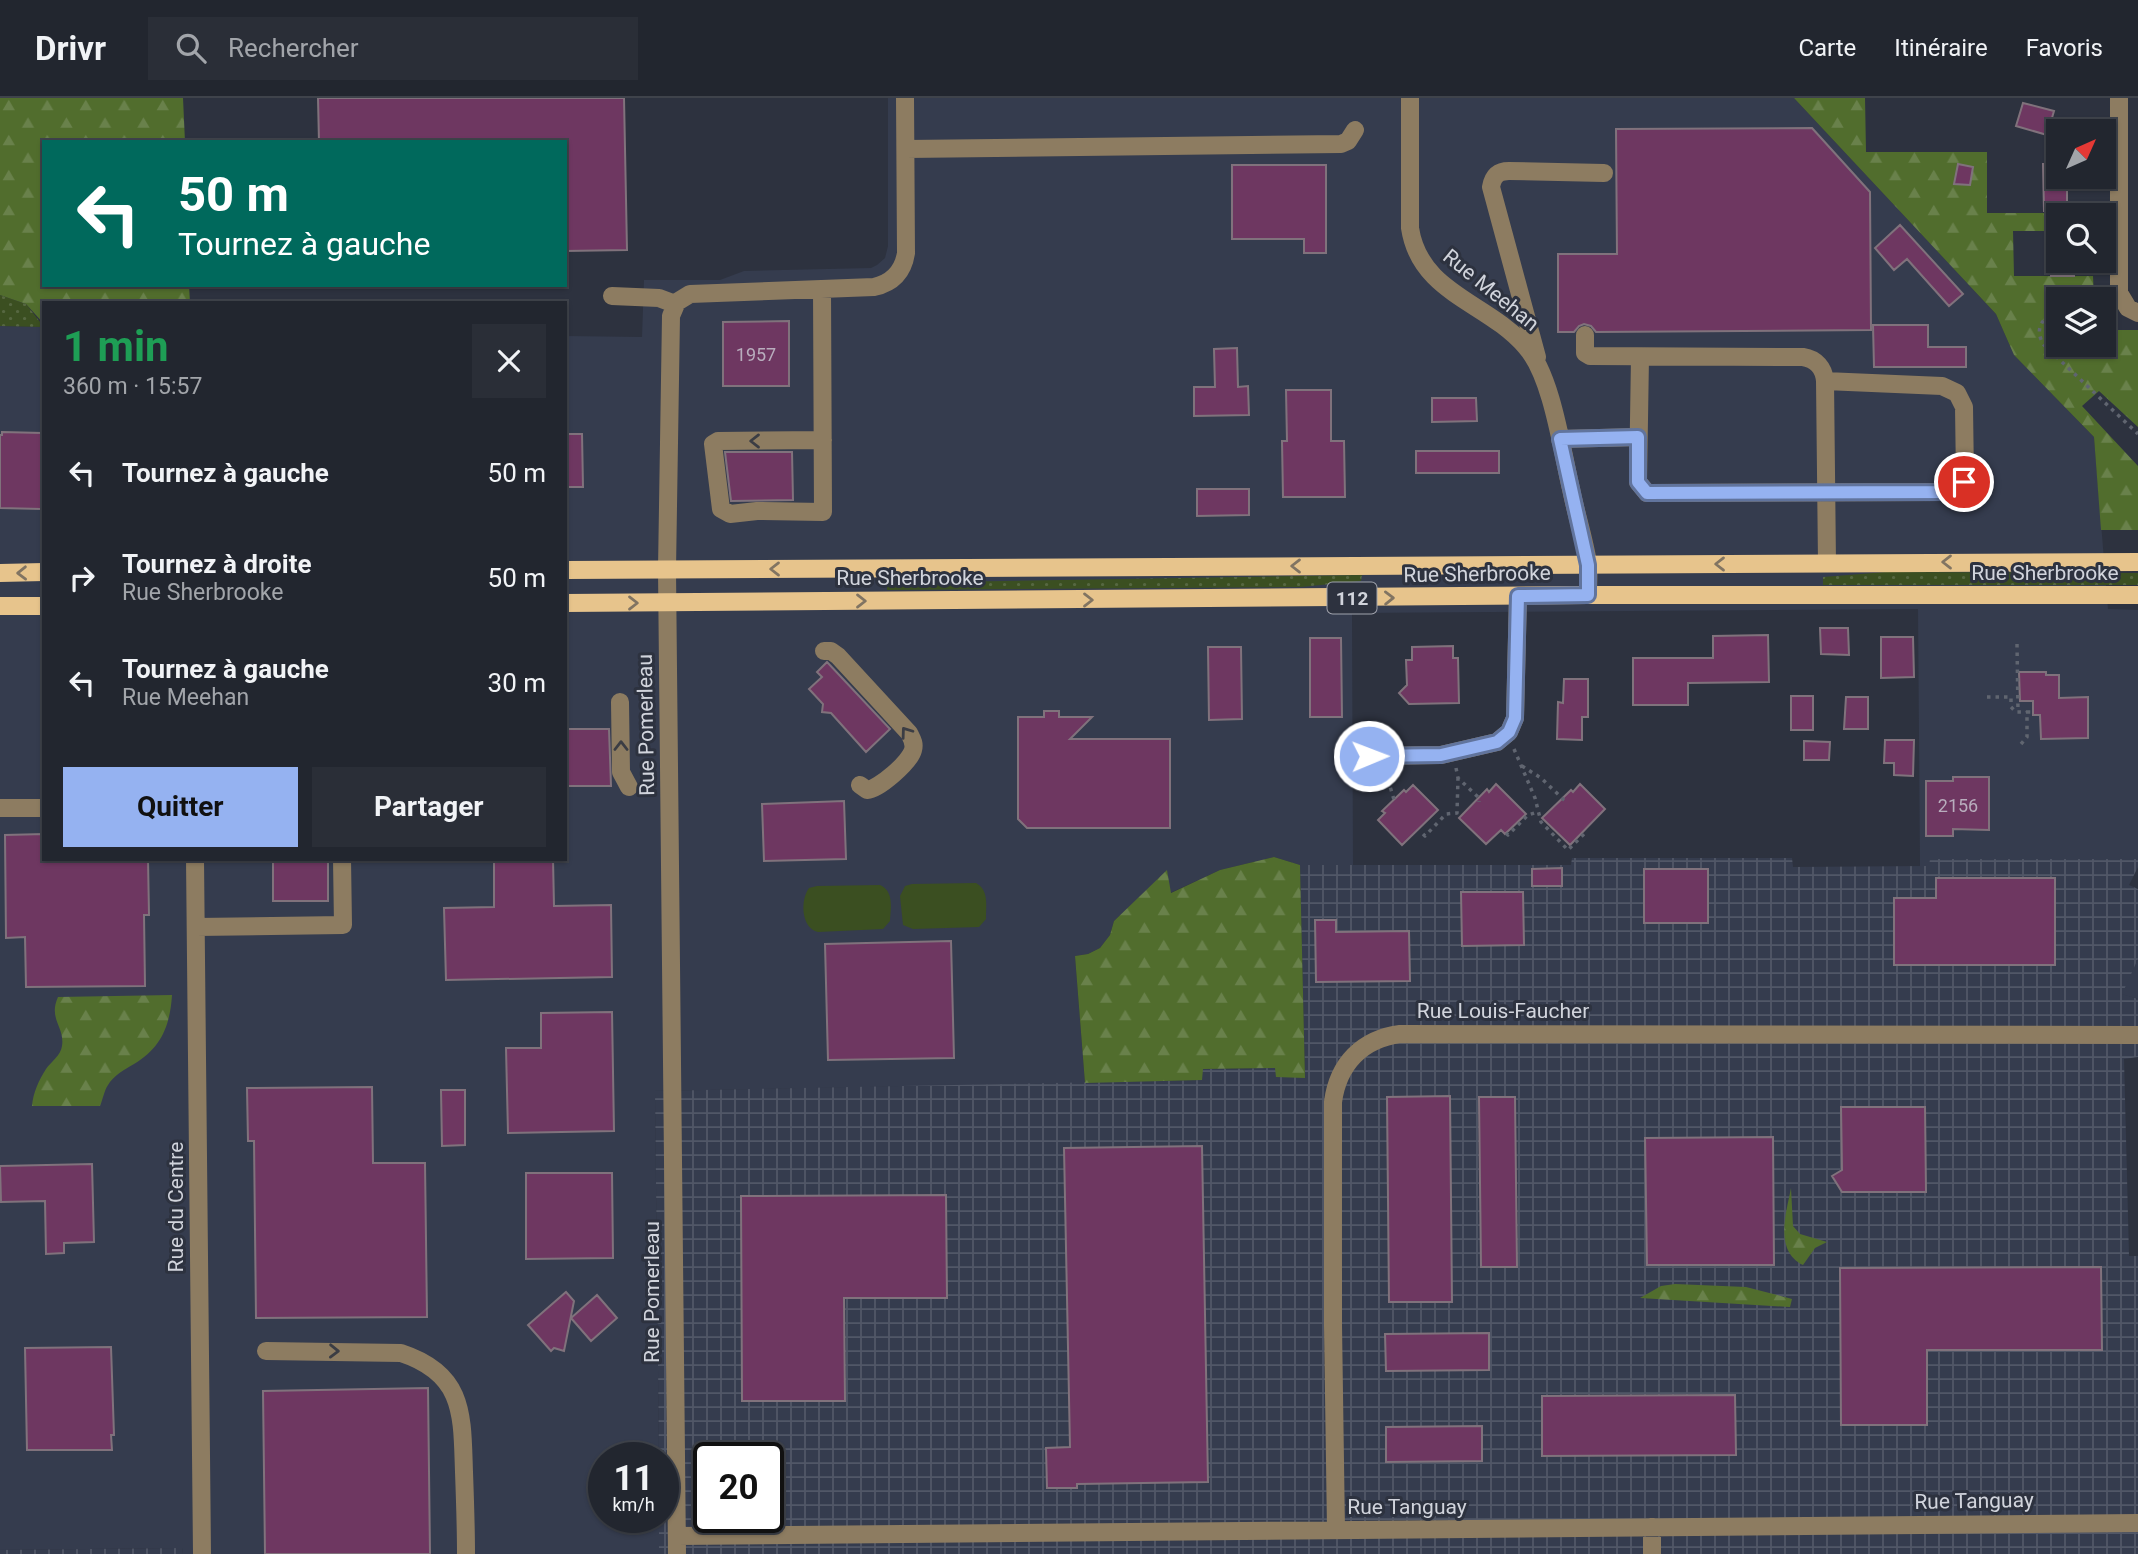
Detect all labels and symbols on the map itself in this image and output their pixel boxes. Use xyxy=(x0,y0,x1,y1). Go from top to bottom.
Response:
north arrow xyxy=(2046,119,2116,189)
street label: Rue Meehan xyxy=(1438,244,1544,336)
house number: 1957 xyxy=(736,344,776,365)
one-way arrow xyxy=(749,433,759,449)
pin xyxy=(1934,452,1994,512)
one-way arrow xyxy=(1942,554,1952,570)
one-way arrow xyxy=(1714,556,1725,571)
one-way arrow xyxy=(1291,558,1301,574)
one-way arrow xyxy=(769,561,780,577)
street label: Rue Sherbrooke xyxy=(1403,561,1551,587)
street label: Rue Sherbrooke xyxy=(1971,561,2119,585)
one-way arrow xyxy=(16,565,27,581)
street label: Rue Sherbrooke xyxy=(836,566,984,590)
road number: 112 xyxy=(1328,583,1376,614)
one-way arrow xyxy=(1384,590,1395,605)
one-way arrow xyxy=(1084,592,1094,608)
one-way arrow xyxy=(856,593,867,609)
one-way arrow xyxy=(629,595,639,611)
street label: Rue Pomerleau xyxy=(633,654,659,796)
position arrow xyxy=(1332,719,1406,793)
one-way arrow xyxy=(902,727,914,740)
one-way arrow xyxy=(613,740,629,751)
house number: 2156 xyxy=(1938,795,1978,816)
street label: Rue Louis-Faucher xyxy=(1417,999,1589,1023)
street label: Rue du Centre xyxy=(164,1142,188,1272)
street label: Rue Pomerleau xyxy=(640,1221,664,1363)
one-way arrow xyxy=(329,1343,340,1359)
speed limit sign: 20 xyxy=(693,1442,784,1533)
street label: Rue Tanguay xyxy=(1914,1488,2034,1514)
street label: Rue Tanguay xyxy=(1347,1495,1467,1519)

